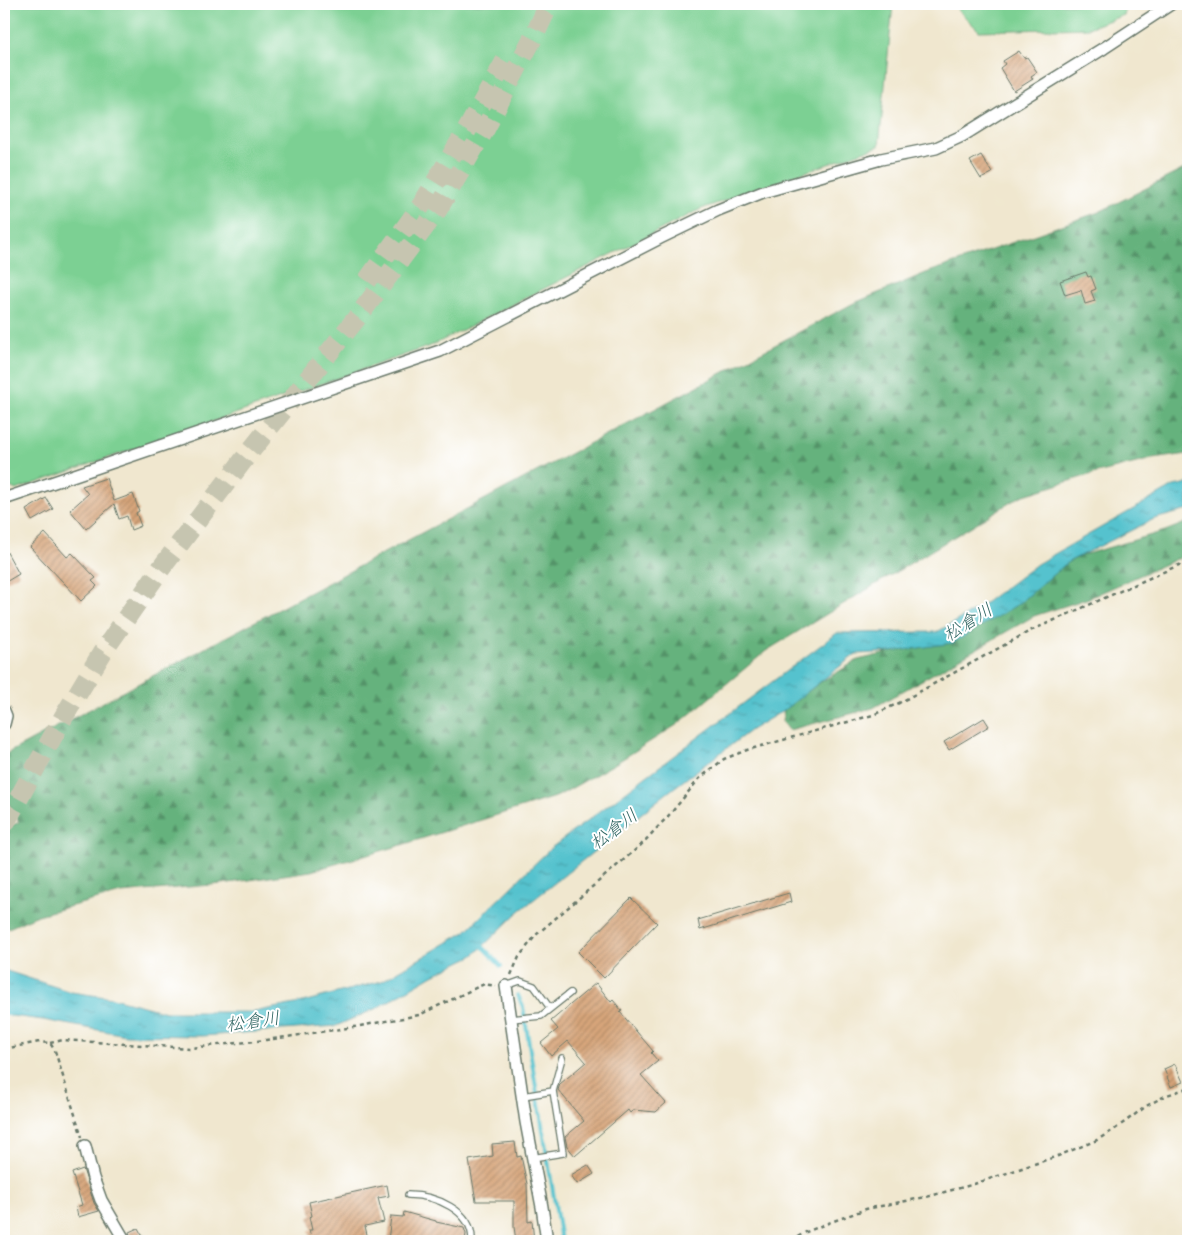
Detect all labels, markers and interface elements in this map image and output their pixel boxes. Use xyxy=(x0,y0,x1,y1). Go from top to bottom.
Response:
water label: 松倉川 xyxy=(939,598,998,647)
water label: 松倉川 xyxy=(585,803,643,856)
water label: 松倉川 xyxy=(225,1005,282,1038)

